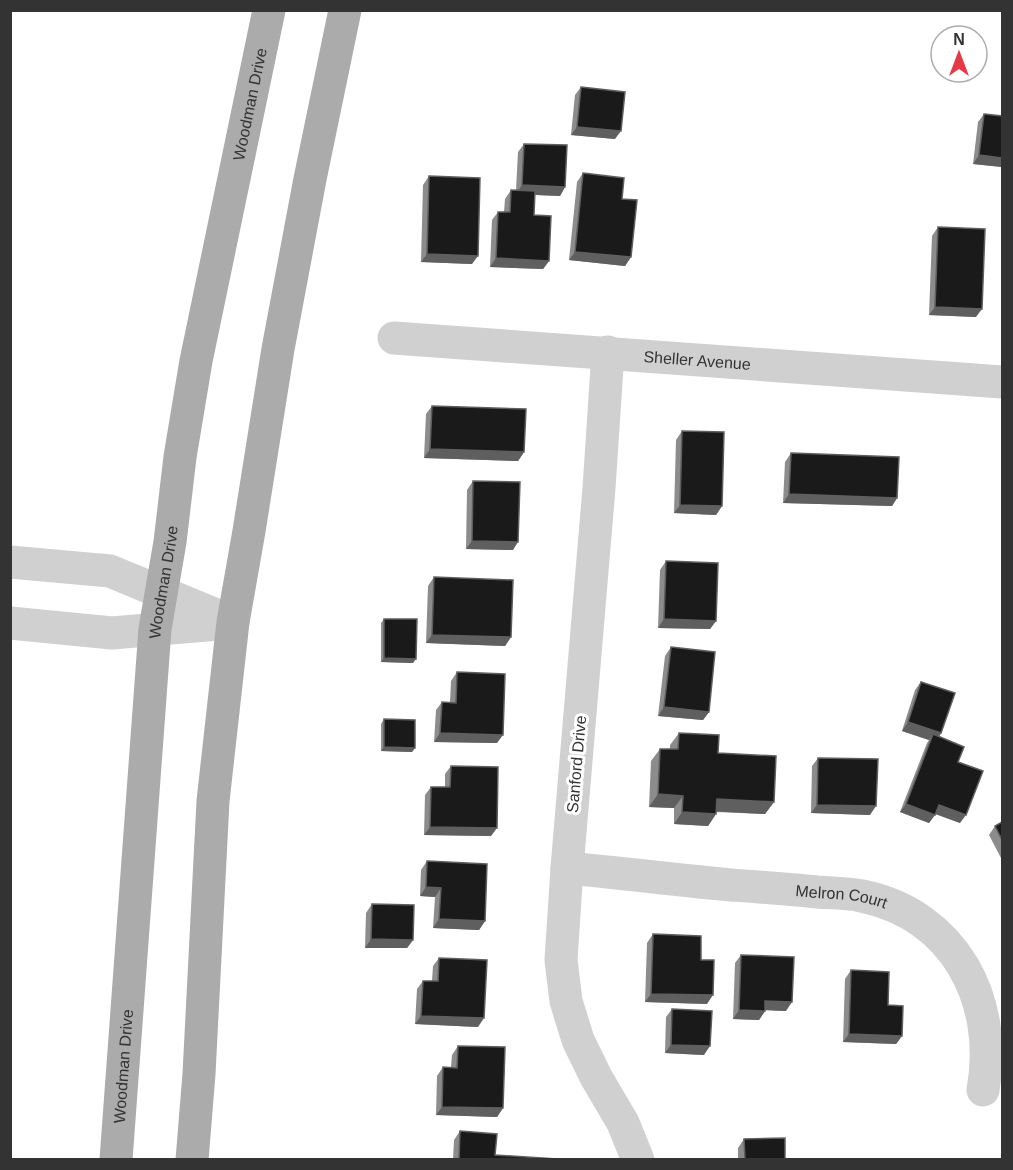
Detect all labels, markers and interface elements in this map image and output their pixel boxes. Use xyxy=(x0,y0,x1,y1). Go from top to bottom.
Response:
north arrow xyxy=(929,24,989,84)
text: N xyxy=(953,31,965,48)
street label: Woodman Drive xyxy=(230,46,270,162)
street label: Sheller Avenue xyxy=(643,348,751,373)
street label: Woodman Drive xyxy=(146,525,181,639)
street label: Sanford Drive xyxy=(564,714,589,814)
street label: Melron Court xyxy=(795,882,890,912)
street label: Woodman Drive xyxy=(111,1008,136,1124)

